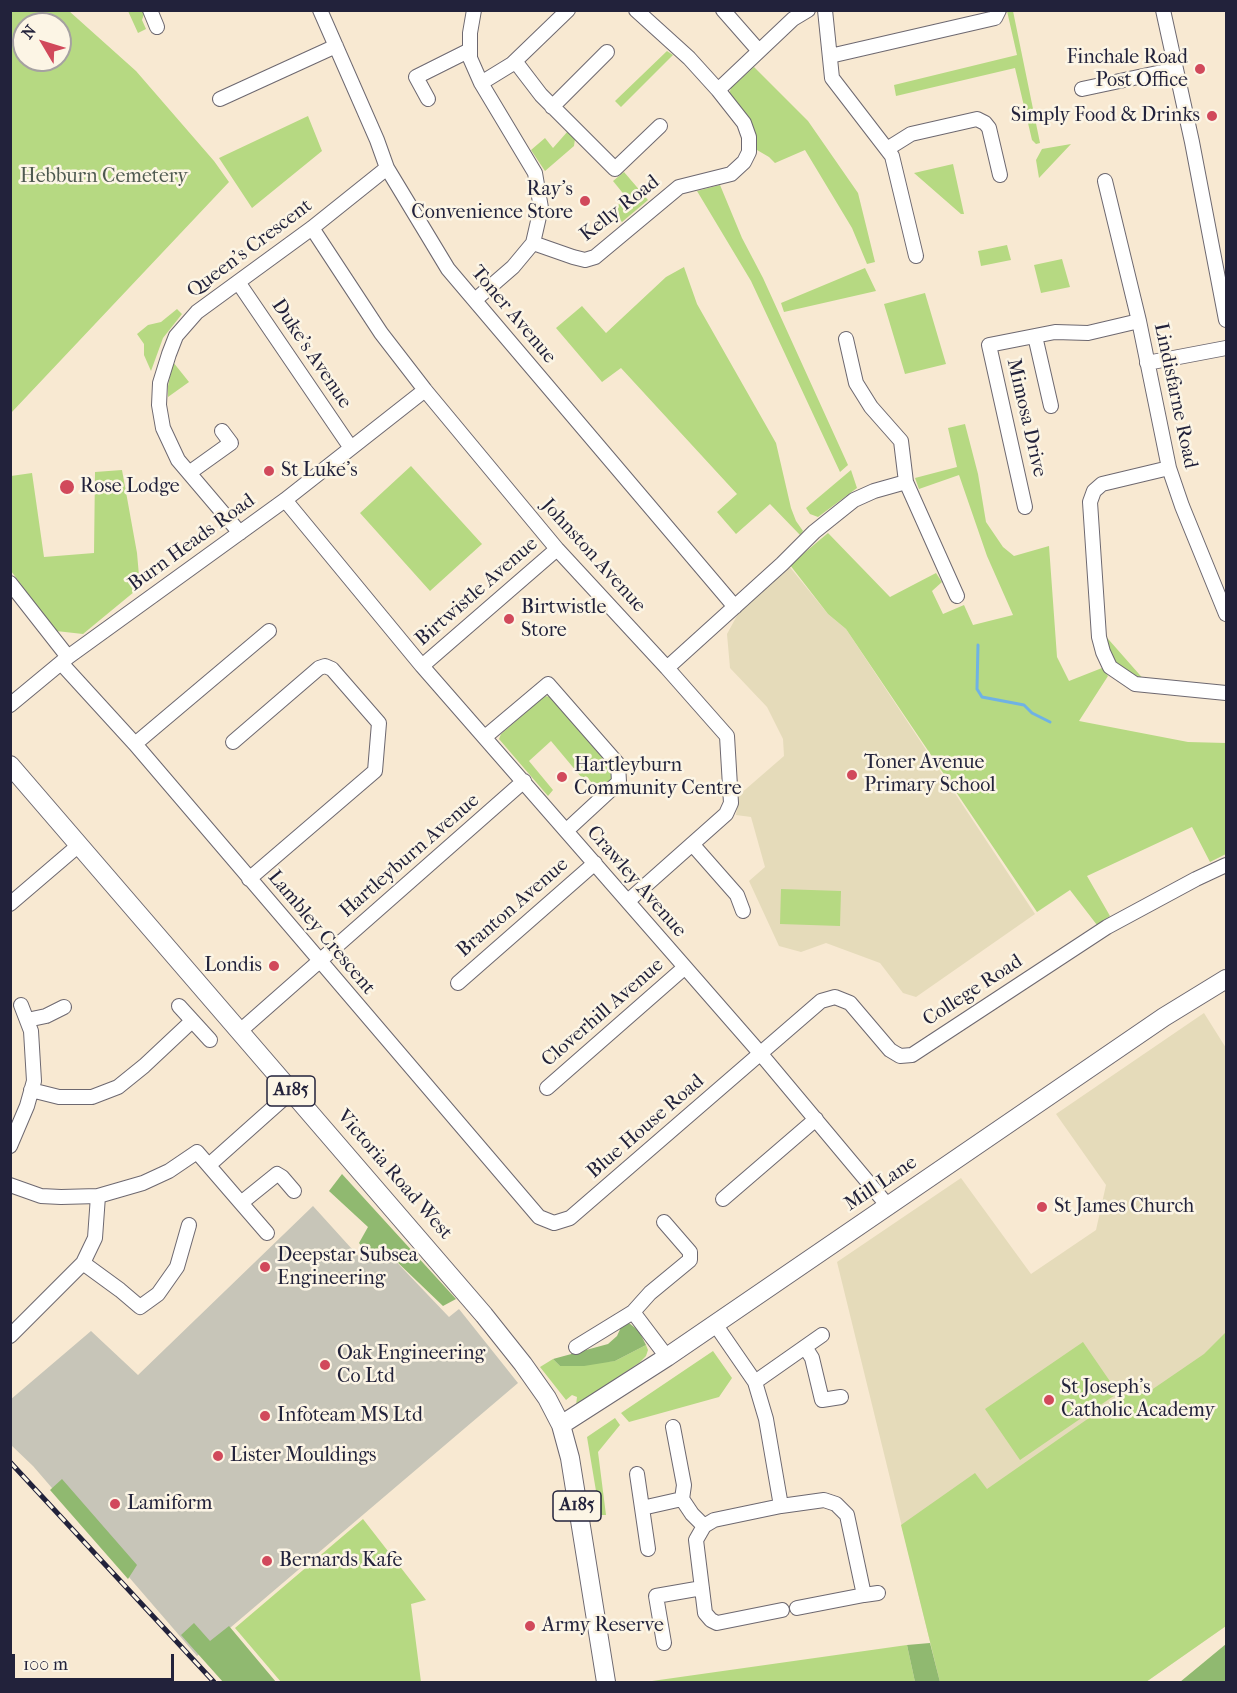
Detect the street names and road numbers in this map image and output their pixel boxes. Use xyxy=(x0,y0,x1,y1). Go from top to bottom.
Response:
street label: Kelly Road xyxy=(576,171,664,247)
street label: Queen's Crescent xyxy=(183,194,317,304)
street label: Toner Avenue xyxy=(465,261,561,369)
street label: Duke's Avenue xyxy=(266,295,356,413)
street label: Lindisfarne Road xyxy=(1148,321,1202,471)
street label: Mimosa Drive xyxy=(1001,357,1051,479)
street label: Burn Heads Road xyxy=(124,489,260,597)
street label: Johnston Avenue xyxy=(536,494,650,618)
street label: Birtwistle Avenue xyxy=(411,532,543,652)
street label: Hartleyburn Avenue xyxy=(335,789,485,923)
street label: Crawley Avenue xyxy=(581,821,691,943)
street label: Branton Avenue xyxy=(452,853,574,963)
street label: Lambley Crescent xyxy=(262,866,380,1000)
street label: College Road xyxy=(919,950,1027,1032)
street label: Cloverhill Avenue xyxy=(537,954,669,1072)
street label: Blue House Road xyxy=(583,1070,709,1184)
road number: A185 xyxy=(267,1076,315,1106)
street label: Victoria Road West xyxy=(331,1105,457,1245)
street label: Mill Lane xyxy=(840,1151,922,1217)
road number: A185 xyxy=(553,1491,601,1521)

